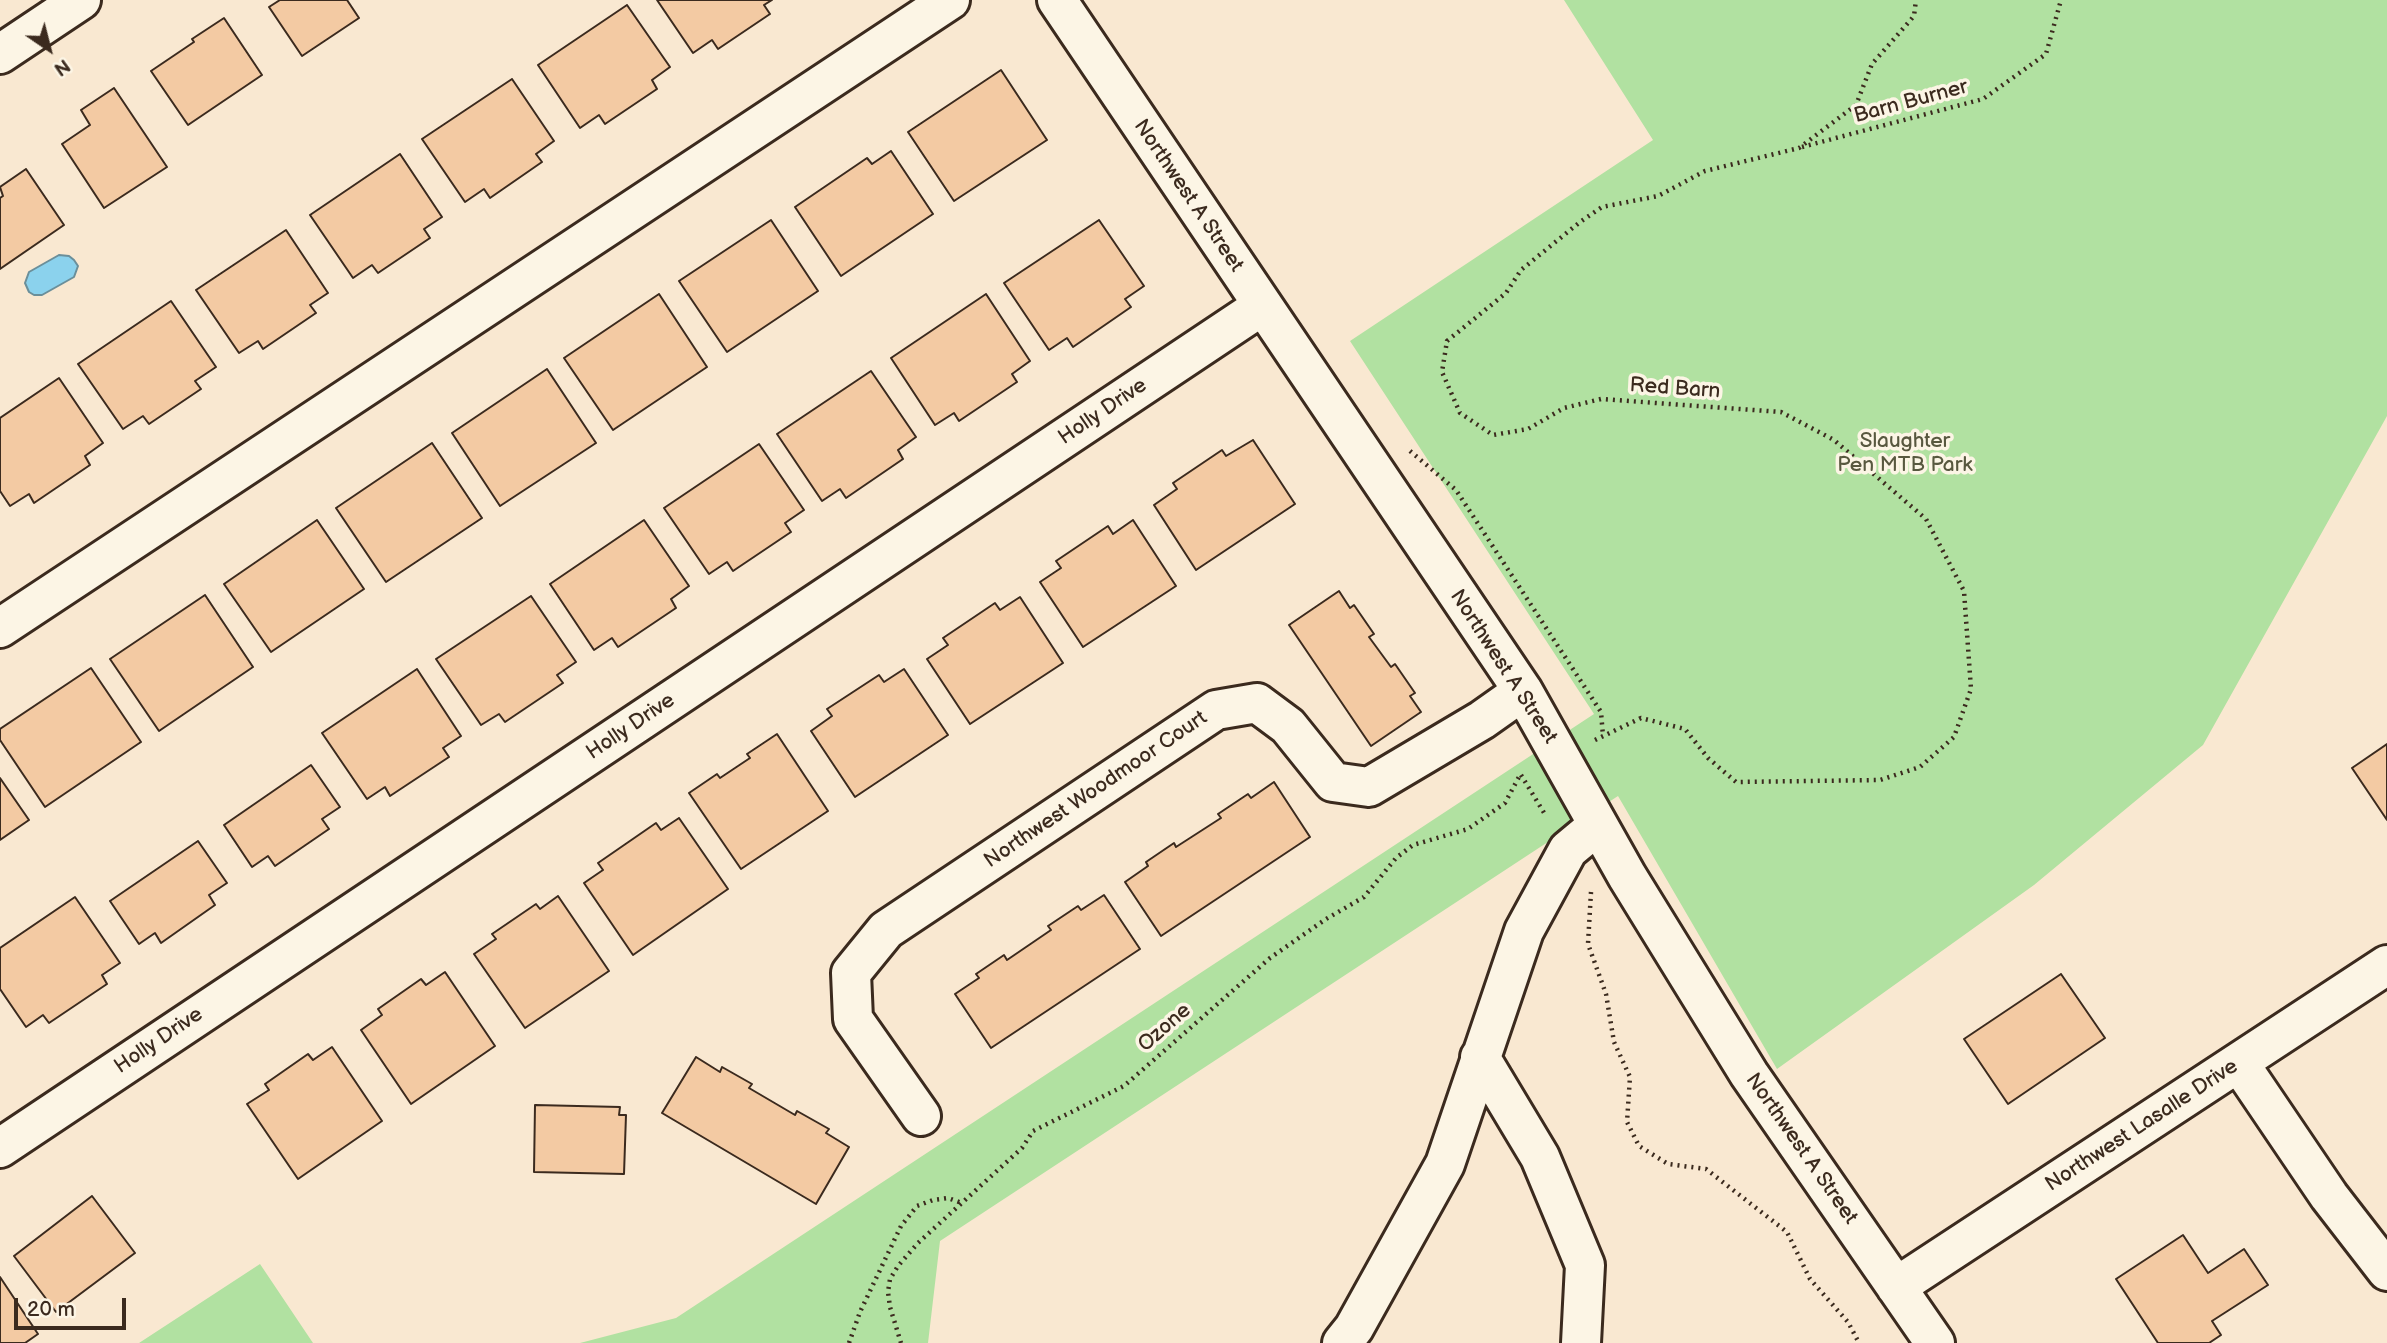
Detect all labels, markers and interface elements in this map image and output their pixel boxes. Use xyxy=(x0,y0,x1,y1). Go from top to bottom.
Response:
north arrow xyxy=(14,14,84,84)
text: N xyxy=(49,53,74,80)
street label: Barn Burner xyxy=(1851,75,1971,129)
street label: Northwest A Street xyxy=(1128,115,1248,277)
street label: Holly Drive xyxy=(1054,373,1152,451)
street label: Red Barn xyxy=(1629,373,1721,405)
park label: Slaughter Pen MTB Park xyxy=(1837,429,1973,479)
street label: Northwest A Street xyxy=(1444,585,1562,749)
street label: Holly Drive xyxy=(582,688,680,766)
street label: Northwest Woodmoor Court xyxy=(980,706,1212,874)
street label: Ozone xyxy=(1133,998,1197,1058)
street label: Holly Drive xyxy=(110,1002,208,1080)
street label: Northwest Lasalle Drive xyxy=(2041,1054,2243,1198)
street label: Northwest A Street xyxy=(1739,1069,1863,1229)
scale bar xyxy=(18,1284,130,1328)
text: 20 m xyxy=(27,1297,75,1322)

